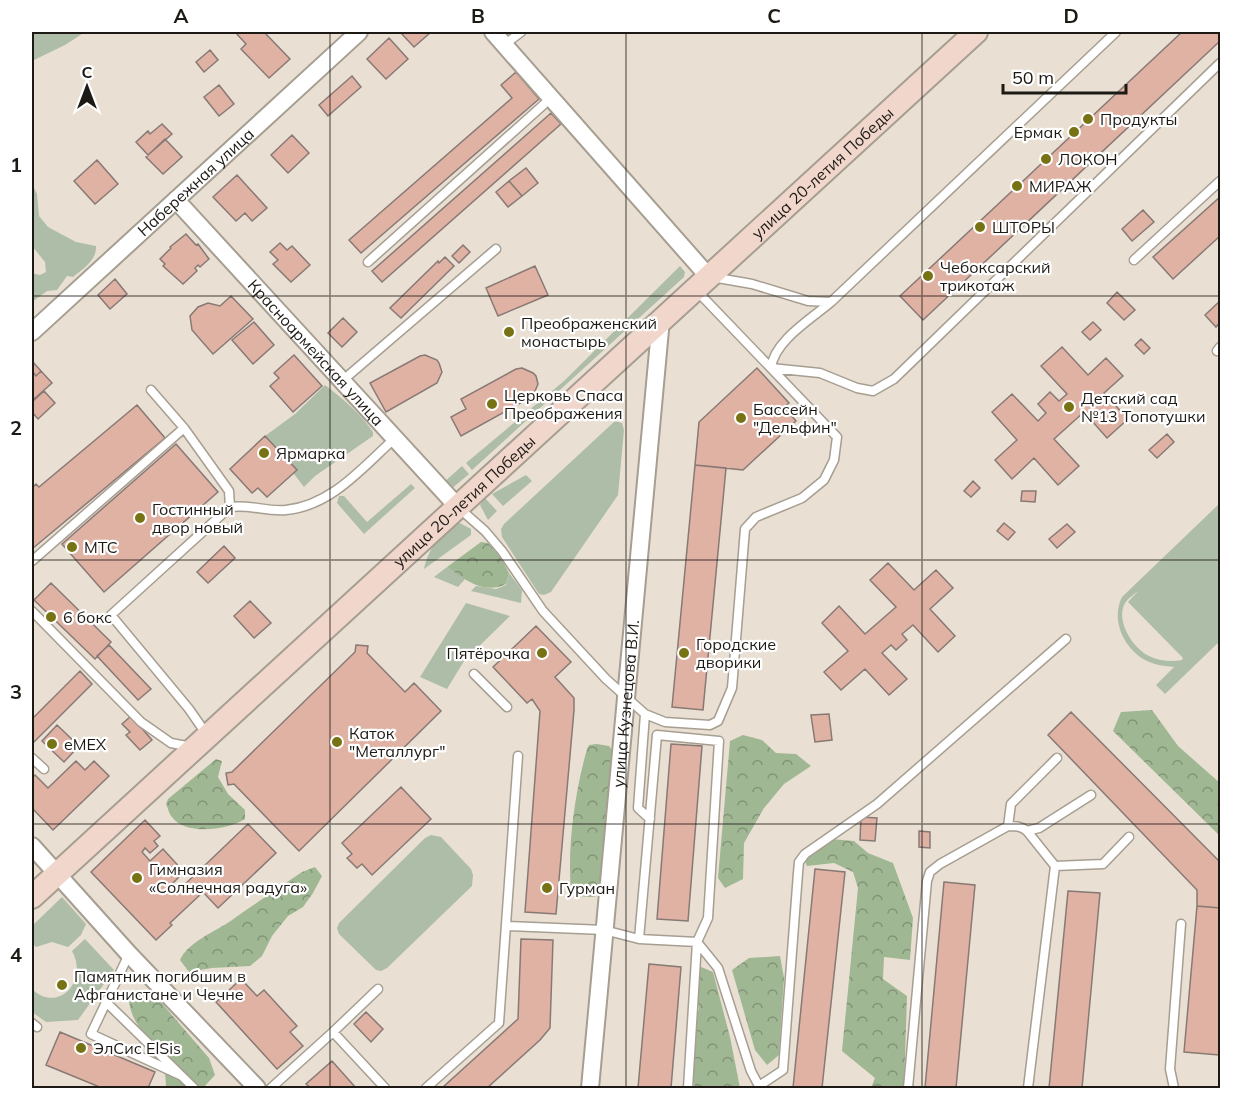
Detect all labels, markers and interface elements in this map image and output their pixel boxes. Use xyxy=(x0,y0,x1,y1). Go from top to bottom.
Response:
text: A xyxy=(174,3,189,28)
text: B xyxy=(471,3,485,28)
text: C xyxy=(767,3,781,28)
text: D xyxy=(1063,3,1079,28)
north arrow xyxy=(57,57,117,117)
scale bar xyxy=(1003,57,1126,95)
text: С xyxy=(82,62,93,82)
text: 50 m xyxy=(1012,66,1054,89)
street label: улица 20-летия Победы xyxy=(747,103,898,243)
place label: Продукты xyxy=(1100,109,1177,129)
marker: Продукты xyxy=(1081,112,1095,126)
place label: Ермак xyxy=(1014,122,1062,142)
street label: Набережная улица xyxy=(133,124,258,240)
marker: Ермак xyxy=(1067,125,1081,139)
place label: ЛОКОН xyxy=(1058,149,1118,169)
text: 1 xyxy=(10,152,22,177)
marker: ЛОКОН xyxy=(1039,152,1053,166)
place label: МИРАЖ xyxy=(1029,176,1092,196)
marker: МИРАЖ xyxy=(1010,179,1024,193)
place label: ШТОРЫ xyxy=(992,217,1055,237)
marker: ШТОРЫ xyxy=(973,220,987,234)
place label: Чебоксарский трикотаж xyxy=(940,257,1050,295)
marker: Чебоксарский трикотаж xyxy=(921,269,935,283)
street label: Красноармейская улица xyxy=(244,275,388,430)
place label: Преображенский монастырь xyxy=(521,313,657,351)
marker: Преображенский монастырь xyxy=(502,325,516,339)
place label: Церковь Спаса Преображения xyxy=(504,385,623,423)
place label: Детский сад №13 Топотушки xyxy=(1081,388,1205,426)
marker: Церковь Спаса Преображения xyxy=(485,397,499,411)
place label: Бассейн "Дельфин" xyxy=(753,399,837,437)
marker: Детский сад №13 Топотушки xyxy=(1062,400,1076,414)
marker: Бассейн "Дельфин" xyxy=(734,411,748,425)
text: 2 xyxy=(10,415,22,440)
street label: улица 20-летия Победы xyxy=(389,431,539,571)
place label: Ярмарка xyxy=(276,443,345,463)
marker: Ярмарка xyxy=(257,446,271,460)
place label: Гостинный двор новый xyxy=(152,499,243,537)
marker: Гостинный двор новый xyxy=(133,511,147,525)
place label: МТС xyxy=(84,537,118,557)
marker: МТС xyxy=(65,540,79,554)
place label: 6 бокс xyxy=(63,607,112,627)
marker: 6 бокс xyxy=(44,610,58,624)
street label: улица Кузнецова В.И. xyxy=(608,619,643,788)
place label: Городские дворики xyxy=(696,634,776,672)
place label: Пятёрочка xyxy=(446,643,530,663)
marker: Пятёрочка xyxy=(535,646,549,660)
marker: Городские дворики xyxy=(677,646,691,660)
text: 3 xyxy=(10,679,22,704)
place label: Каток "Металлург" xyxy=(349,723,446,761)
place label: eMEX xyxy=(64,734,107,754)
marker: Каток "Металлург" xyxy=(330,735,344,749)
marker: eMEX xyxy=(45,737,59,751)
place label: Гимназия «Солнечная радуга» xyxy=(149,859,307,897)
marker: Гимназия «Солнечная радуга» xyxy=(130,871,144,885)
place label: Гурман xyxy=(559,878,615,898)
marker: Гурман xyxy=(540,881,554,895)
text: 4 xyxy=(10,942,22,967)
place label: Памятник погибшим в Афганистане и Чечне xyxy=(74,966,246,1004)
marker: Памятник погибшим в Афганистане и Чечне xyxy=(55,978,69,992)
place label: ЭлСис ElSis xyxy=(93,1038,181,1058)
marker: ЭлСис ElSis xyxy=(74,1041,88,1055)

